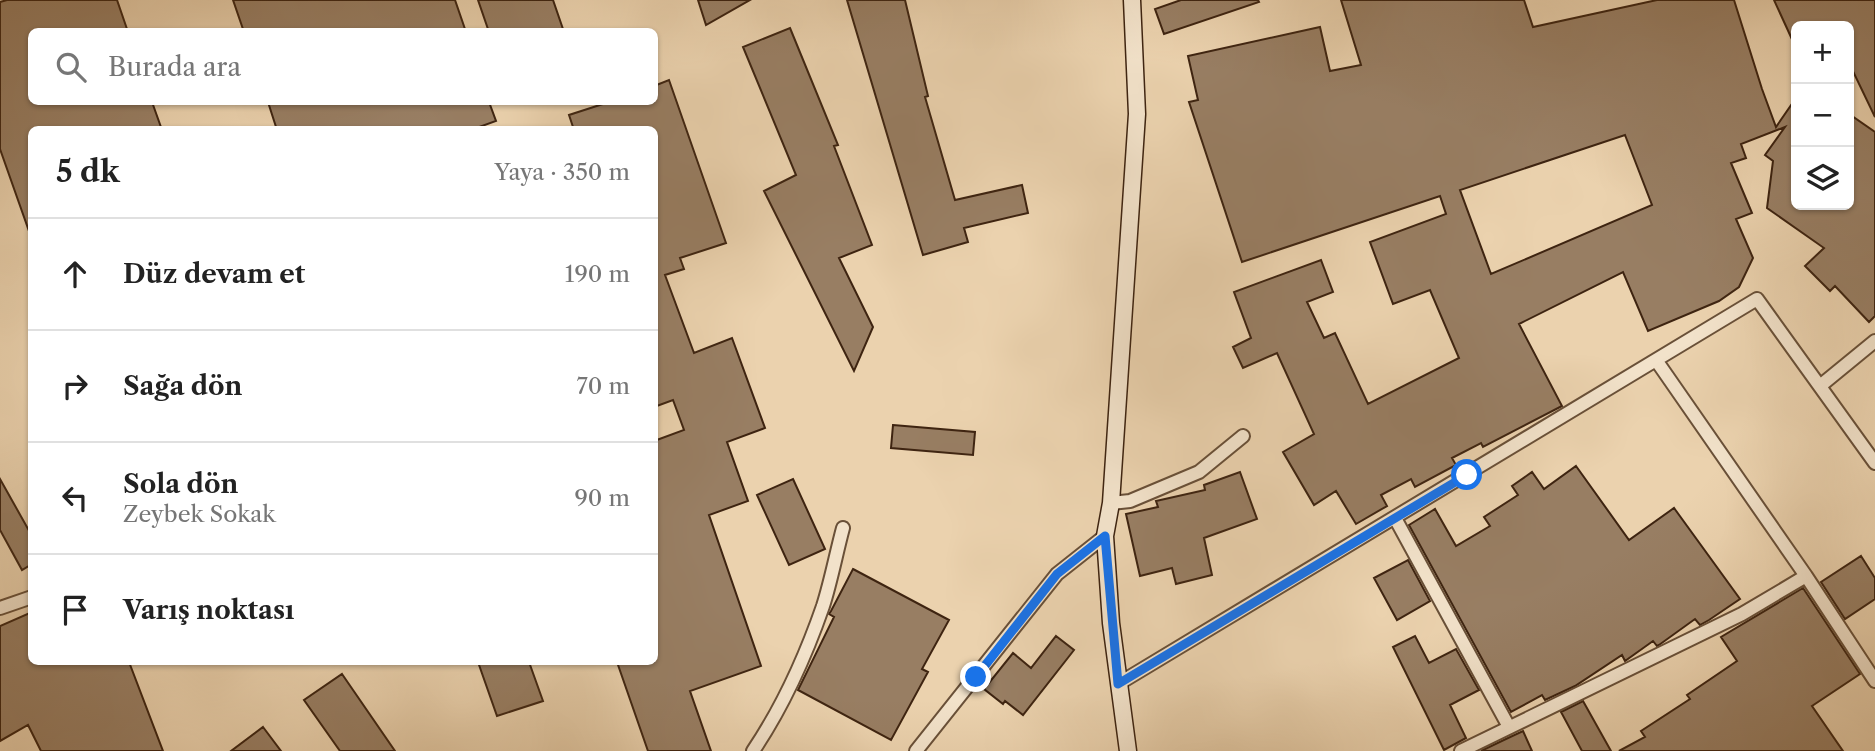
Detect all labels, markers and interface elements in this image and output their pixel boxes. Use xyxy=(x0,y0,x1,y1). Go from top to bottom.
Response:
map controls xyxy=(1791,21,1854,210)
button: + xyxy=(1791,21,1854,84)
search box xyxy=(28,28,658,105)
icon: search xyxy=(52,48,90,86)
text: Burada ara xyxy=(108,51,241,83)
button: − xyxy=(1791,84,1854,147)
button: layers xyxy=(1791,147,1854,210)
text: 5 dk xyxy=(56,153,120,190)
text: Yaya · 350 m xyxy=(494,158,630,186)
icon: ahead xyxy=(56,255,94,293)
text: Düz devam et xyxy=(123,258,305,290)
text: 190 m xyxy=(565,260,630,288)
icon: right xyxy=(56,367,94,405)
text: Sağa dön xyxy=(123,370,242,402)
text: 70 m xyxy=(577,372,630,400)
route start xyxy=(1451,459,1482,490)
text: Sola dön xyxy=(123,468,238,500)
icon: left xyxy=(56,479,94,517)
text: 90 m xyxy=(574,484,630,512)
text: Zeybek Sokak xyxy=(123,500,276,528)
icon: arrive xyxy=(56,591,94,629)
text: Varış noktası xyxy=(123,594,294,626)
route end xyxy=(960,661,991,692)

